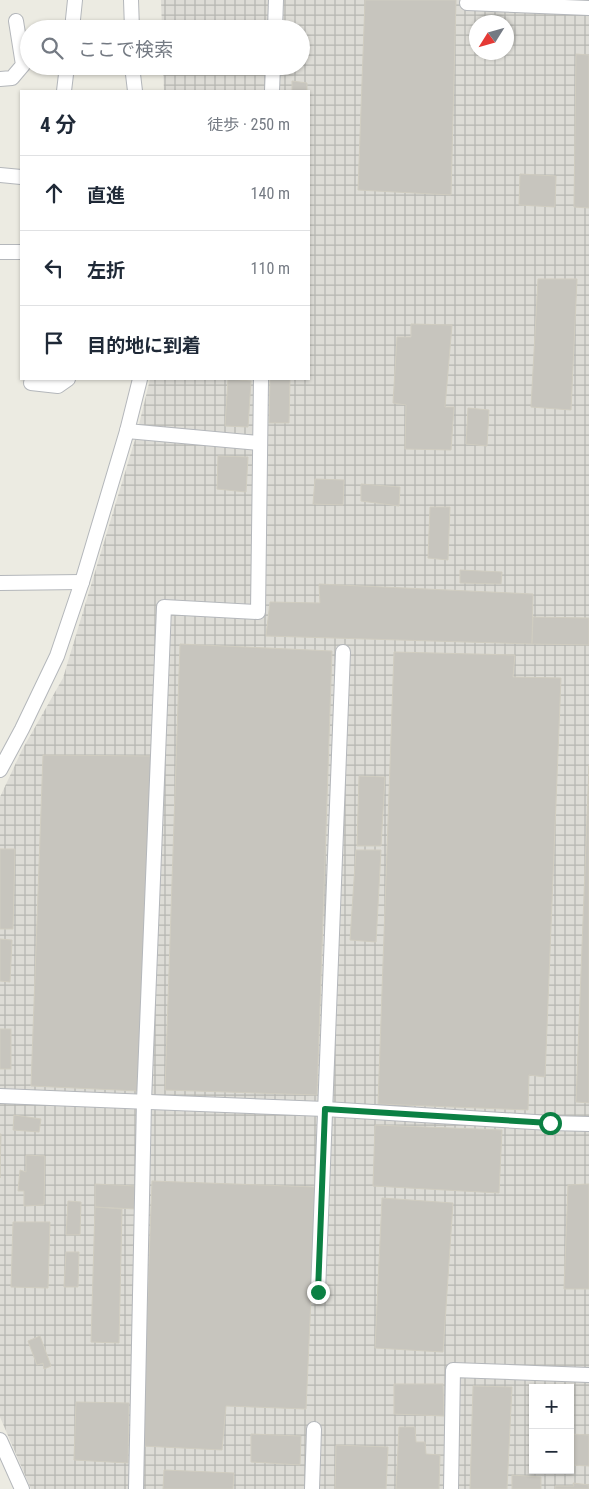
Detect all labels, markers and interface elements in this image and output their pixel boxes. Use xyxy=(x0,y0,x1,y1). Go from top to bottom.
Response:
north arrow xyxy=(469,15,514,60)
search box xyxy=(20,20,310,75)
icon: search xyxy=(38,34,66,62)
text: ここで検索 xyxy=(78,38,173,61)
text: 4 分 xyxy=(40,113,76,137)
text: 徒歩 · 250 m xyxy=(207,115,290,134)
icon: ahead xyxy=(40,179,68,207)
text: 直進 xyxy=(87,184,125,207)
text: 140 m xyxy=(251,184,290,203)
icon: left xyxy=(40,254,68,282)
text: 左折 xyxy=(87,259,125,282)
text: 110 m xyxy=(251,259,290,278)
icon: arrive xyxy=(40,329,68,357)
text: 目的地に到着 xyxy=(87,334,201,357)
route start xyxy=(539,1112,562,1135)
route end xyxy=(307,1281,330,1304)
map controls xyxy=(529,1384,574,1474)
button: + xyxy=(529,1384,574,1429)
button: − xyxy=(529,1429,574,1474)

